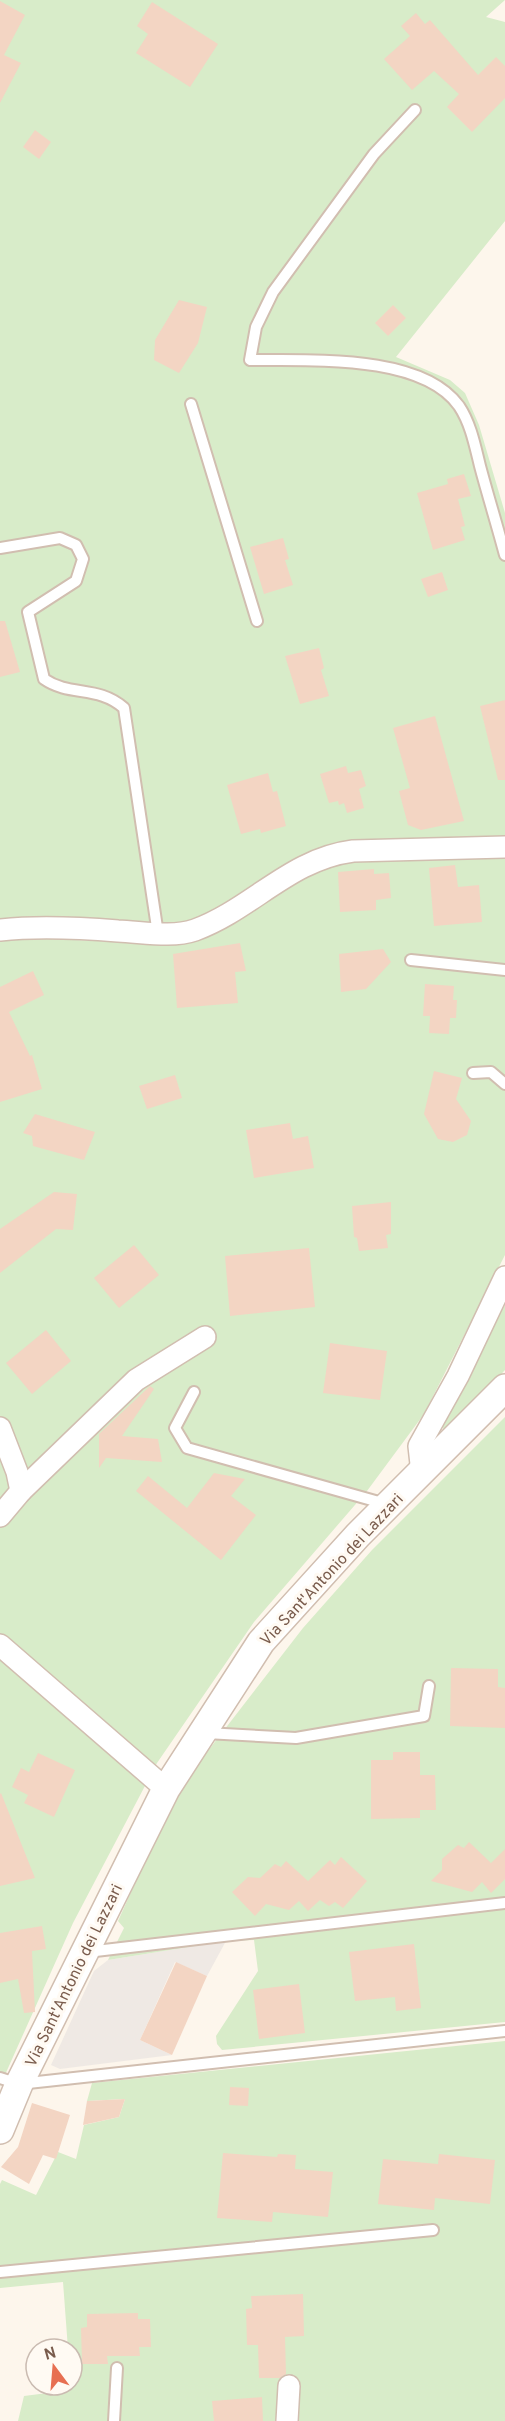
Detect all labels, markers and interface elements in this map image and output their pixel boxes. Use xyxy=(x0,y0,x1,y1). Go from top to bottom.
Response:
street label: Via Sant'Antonio dei Lazzari xyxy=(257,1490,408,1651)
street label: Via Sant'Antonio dei Lazzari xyxy=(22,1881,128,2071)
north arrow xyxy=(24,2337,84,2397)
text: N xyxy=(42,2343,59,2366)

